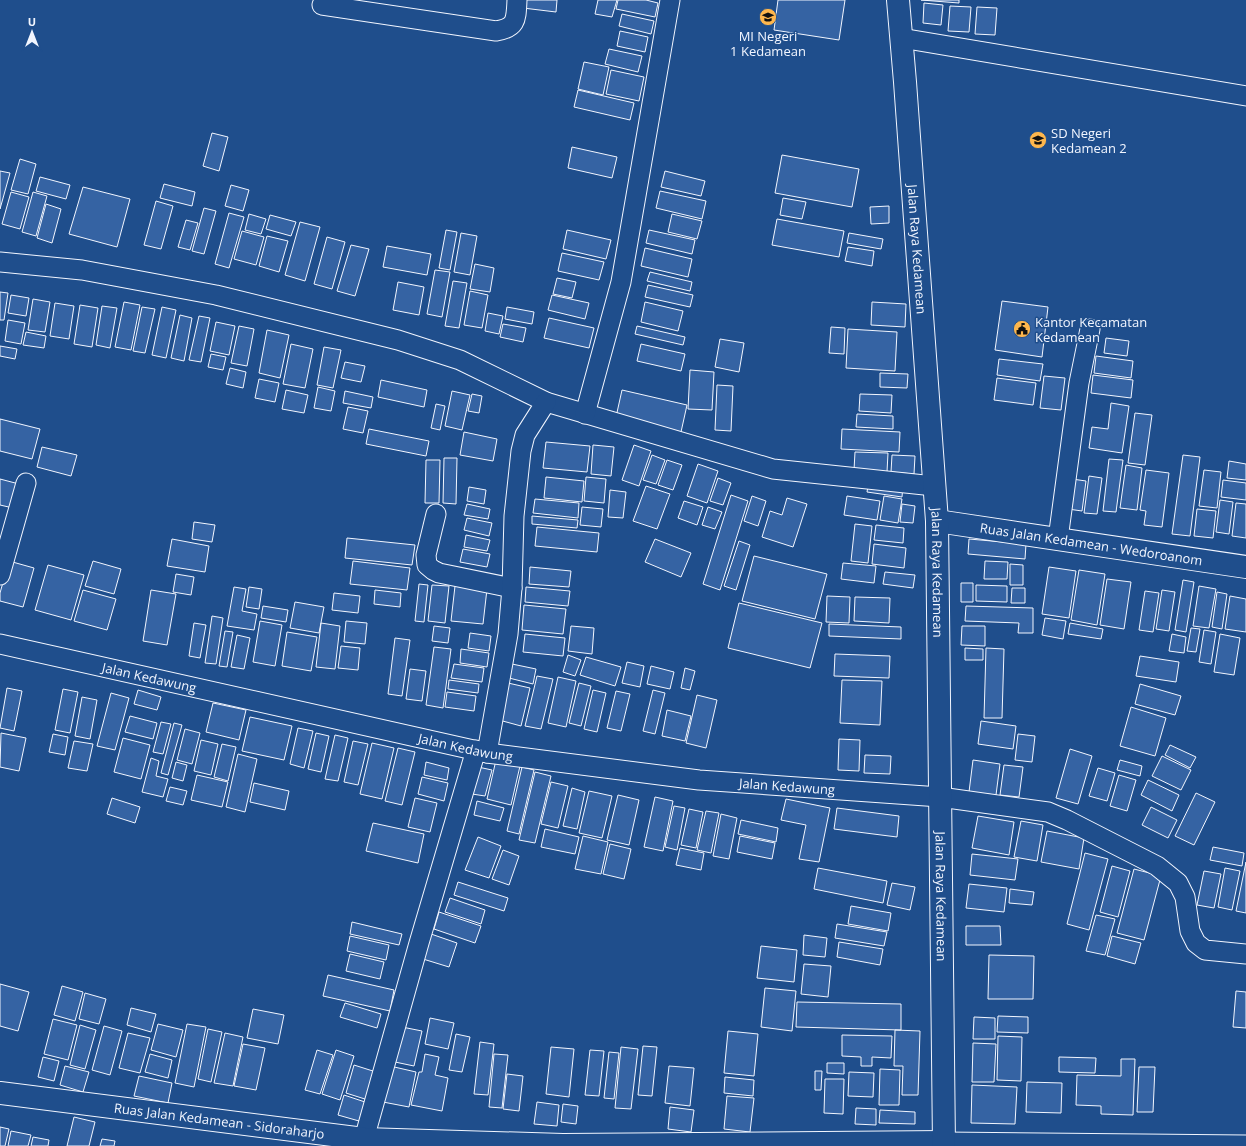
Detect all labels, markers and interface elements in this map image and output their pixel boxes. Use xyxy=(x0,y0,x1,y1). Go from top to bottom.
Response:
school or university icon: MI Negeri 1 Kedamean xyxy=(758,7,778,27)
north arrow xyxy=(12,12,52,52)
text: U xyxy=(28,14,36,29)
place label: MI Negeri 1 Kedamean xyxy=(730,27,806,60)
place label: SD Negeri Kedamean 2 xyxy=(1051,124,1127,157)
school or university icon: SD Negeri Kedamean 2 xyxy=(1028,130,1048,150)
street label: Jalan Raya Kedamean xyxy=(903,182,931,315)
place label: Kantor Kecamatan Kedamean xyxy=(1035,313,1147,346)
public building icon: Kantor Kecamatan Kedamean xyxy=(1012,319,1032,339)
street label: Jalan Raya Kedamean xyxy=(927,505,947,638)
street label: Ruas Jalan Kedamean - Wedoroanom xyxy=(979,519,1204,569)
street label: Jalan Kedawung xyxy=(98,658,198,697)
street label: Jalan Kedawung xyxy=(415,728,514,765)
street label: Jalan Kedawung xyxy=(736,774,836,799)
street label: Jalan Raya Kedamean xyxy=(931,829,951,962)
street label: Ruas Jalan Kedamean - Sidoraharjo xyxy=(113,1098,326,1143)

